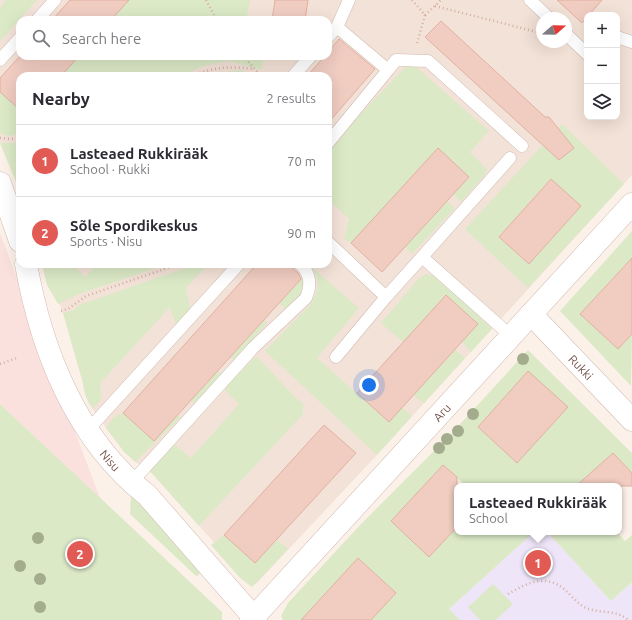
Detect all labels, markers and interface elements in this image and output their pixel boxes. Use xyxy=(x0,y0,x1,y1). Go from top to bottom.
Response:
north arrow xyxy=(536,12,572,48)
map controls xyxy=(584,12,620,120)
button: + xyxy=(584,12,620,48)
search box xyxy=(16,16,332,60)
icon: search xyxy=(30,27,52,49)
text: Search here xyxy=(62,30,141,47)
button: − xyxy=(584,48,620,84)
button: layers xyxy=(584,84,620,120)
text: Nearby xyxy=(32,89,90,108)
text: 2 results xyxy=(266,91,316,105)
text: Lasteaed Rukkirääk xyxy=(70,145,208,162)
text: 1 xyxy=(41,154,49,168)
text: 70 m xyxy=(287,154,316,168)
text: School · Rukki xyxy=(70,162,150,176)
text: Sõle Spordikeskus xyxy=(70,217,198,234)
text: 2 xyxy=(41,226,49,240)
text: 90 m xyxy=(287,226,316,240)
text: Sports · Nisu xyxy=(70,234,142,248)
street label: Rukki xyxy=(567,352,596,382)
your location xyxy=(359,375,379,395)
street label: Aru xyxy=(430,401,453,424)
street label: Nisu xyxy=(98,447,123,473)
popup xyxy=(454,483,622,535)
text: Lasteaed Rukkirääk xyxy=(469,494,607,511)
text: School xyxy=(469,511,508,525)
pin: 2 xyxy=(67,539,93,569)
pin: 1 xyxy=(525,548,551,578)

